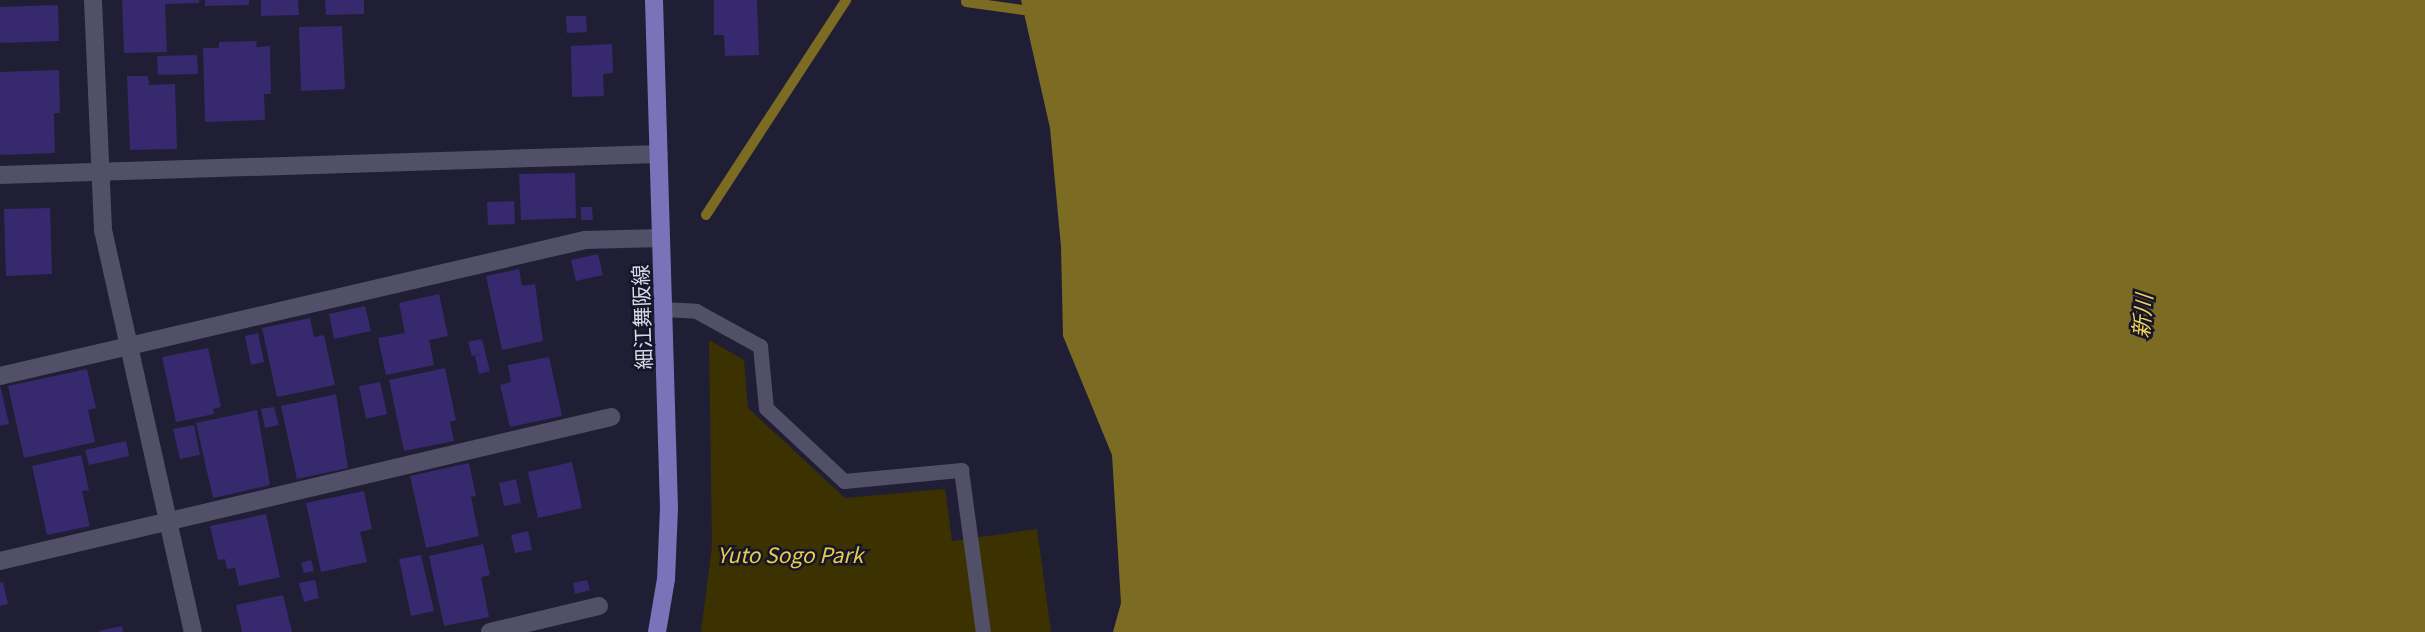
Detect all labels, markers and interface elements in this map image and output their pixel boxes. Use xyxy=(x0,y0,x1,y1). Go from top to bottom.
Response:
street label: 細江舞阪線 xyxy=(627,264,655,370)
water label: 新川 xyxy=(2126,293,2156,339)
park label: Yuto Sogo Park xyxy=(717,541,863,567)

